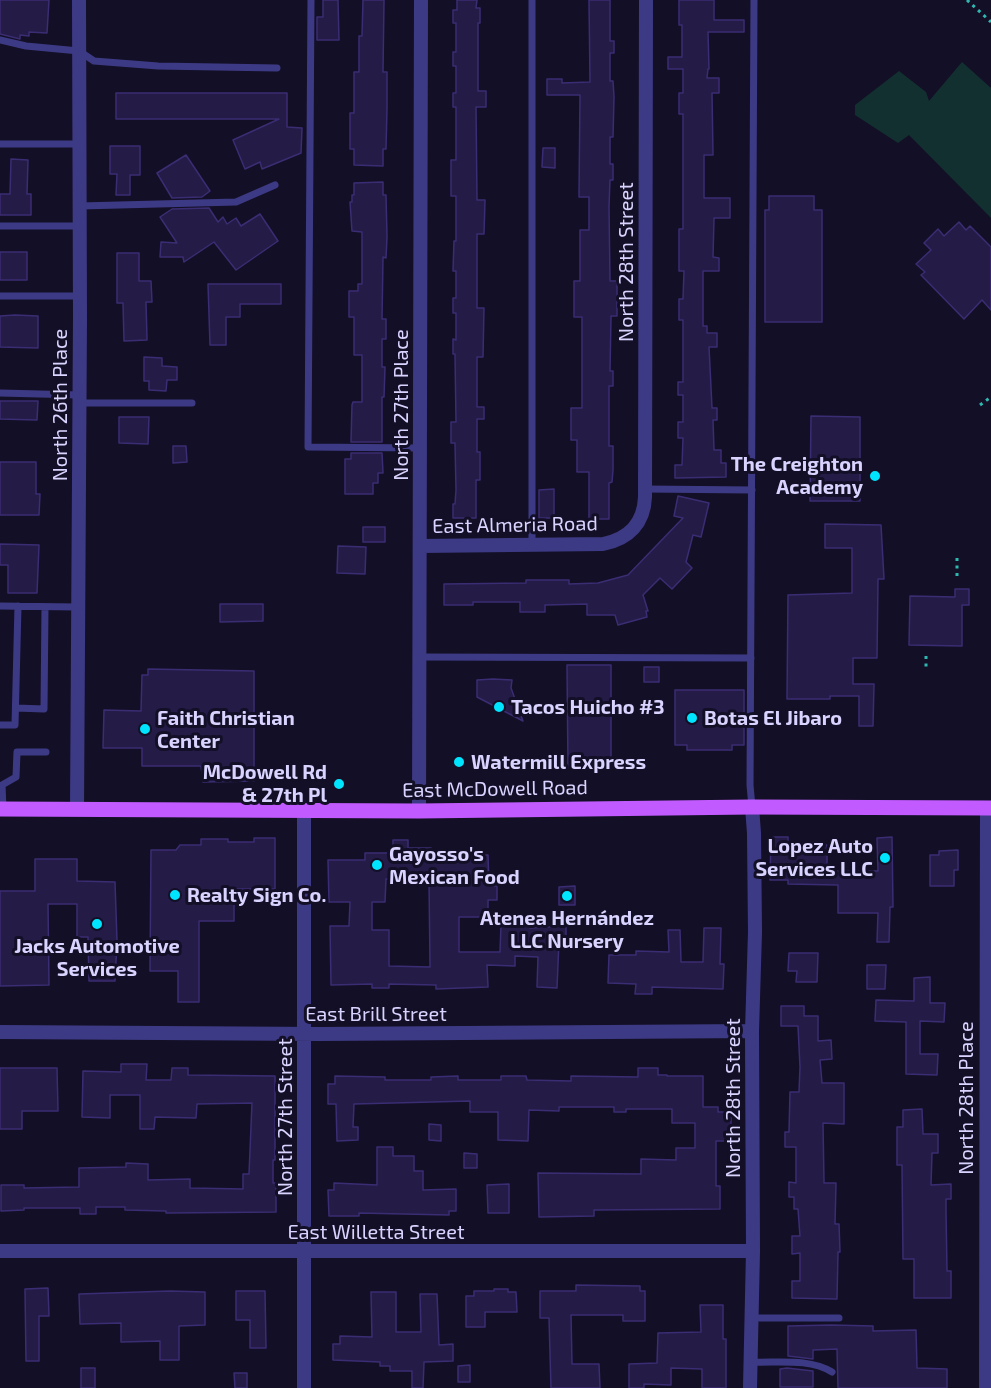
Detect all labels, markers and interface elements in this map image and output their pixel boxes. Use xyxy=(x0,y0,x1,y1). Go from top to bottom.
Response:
street label: North 28th Street xyxy=(614,182,638,342)
street label: North 26th Place xyxy=(48,329,72,481)
street label: North 27th Place xyxy=(389,329,413,481)
place label: The Creighton Academy xyxy=(731,452,863,499)
marker: The Creighton Academy xyxy=(868,469,882,483)
street label: East Almeria Road xyxy=(432,512,598,538)
place label: Tacos Huicho #3 xyxy=(511,695,665,719)
marker: Tacos Huicho #3 xyxy=(492,700,506,714)
place label: Faith Christian Center xyxy=(157,706,295,753)
place label: Botas El Jibaro xyxy=(704,706,842,730)
marker: Botas El Jibaro xyxy=(685,711,699,725)
marker: Faith Christian Center xyxy=(138,722,152,736)
place label: Watermill Express xyxy=(471,750,646,774)
marker: Watermill Express xyxy=(452,755,466,769)
place label: McDowell Rd & 27th Pl xyxy=(203,760,327,807)
street label: East McDowell Road xyxy=(402,775,588,803)
marker: McDowell Rd & 27th Pl xyxy=(332,777,346,791)
place label: Lopez Auto Services LLC xyxy=(755,834,873,881)
place label: Gayosso's Mexican Food xyxy=(389,842,520,889)
marker: Lopez Auto Services LLC xyxy=(878,851,892,865)
marker: Gayosso's Mexican Food xyxy=(370,858,384,872)
place label: Realty Sign Co. xyxy=(187,883,326,907)
marker: Realty Sign Co. xyxy=(168,888,182,902)
marker: Atenea Hernández LLC Nursery xyxy=(560,889,574,903)
place label: Atenea Hernández LLC Nursery xyxy=(480,906,654,953)
marker: Jacks Automotive Services xyxy=(90,917,104,931)
place label: Jacks Automotive Services xyxy=(14,934,180,981)
street label: East Brill Street xyxy=(305,1002,447,1026)
street label: North 28th Street xyxy=(721,1018,745,1178)
street label: North 28th Place xyxy=(954,1021,978,1175)
street label: North 27th Street xyxy=(273,1038,297,1196)
street label: East Willetta Street xyxy=(287,1220,465,1244)

